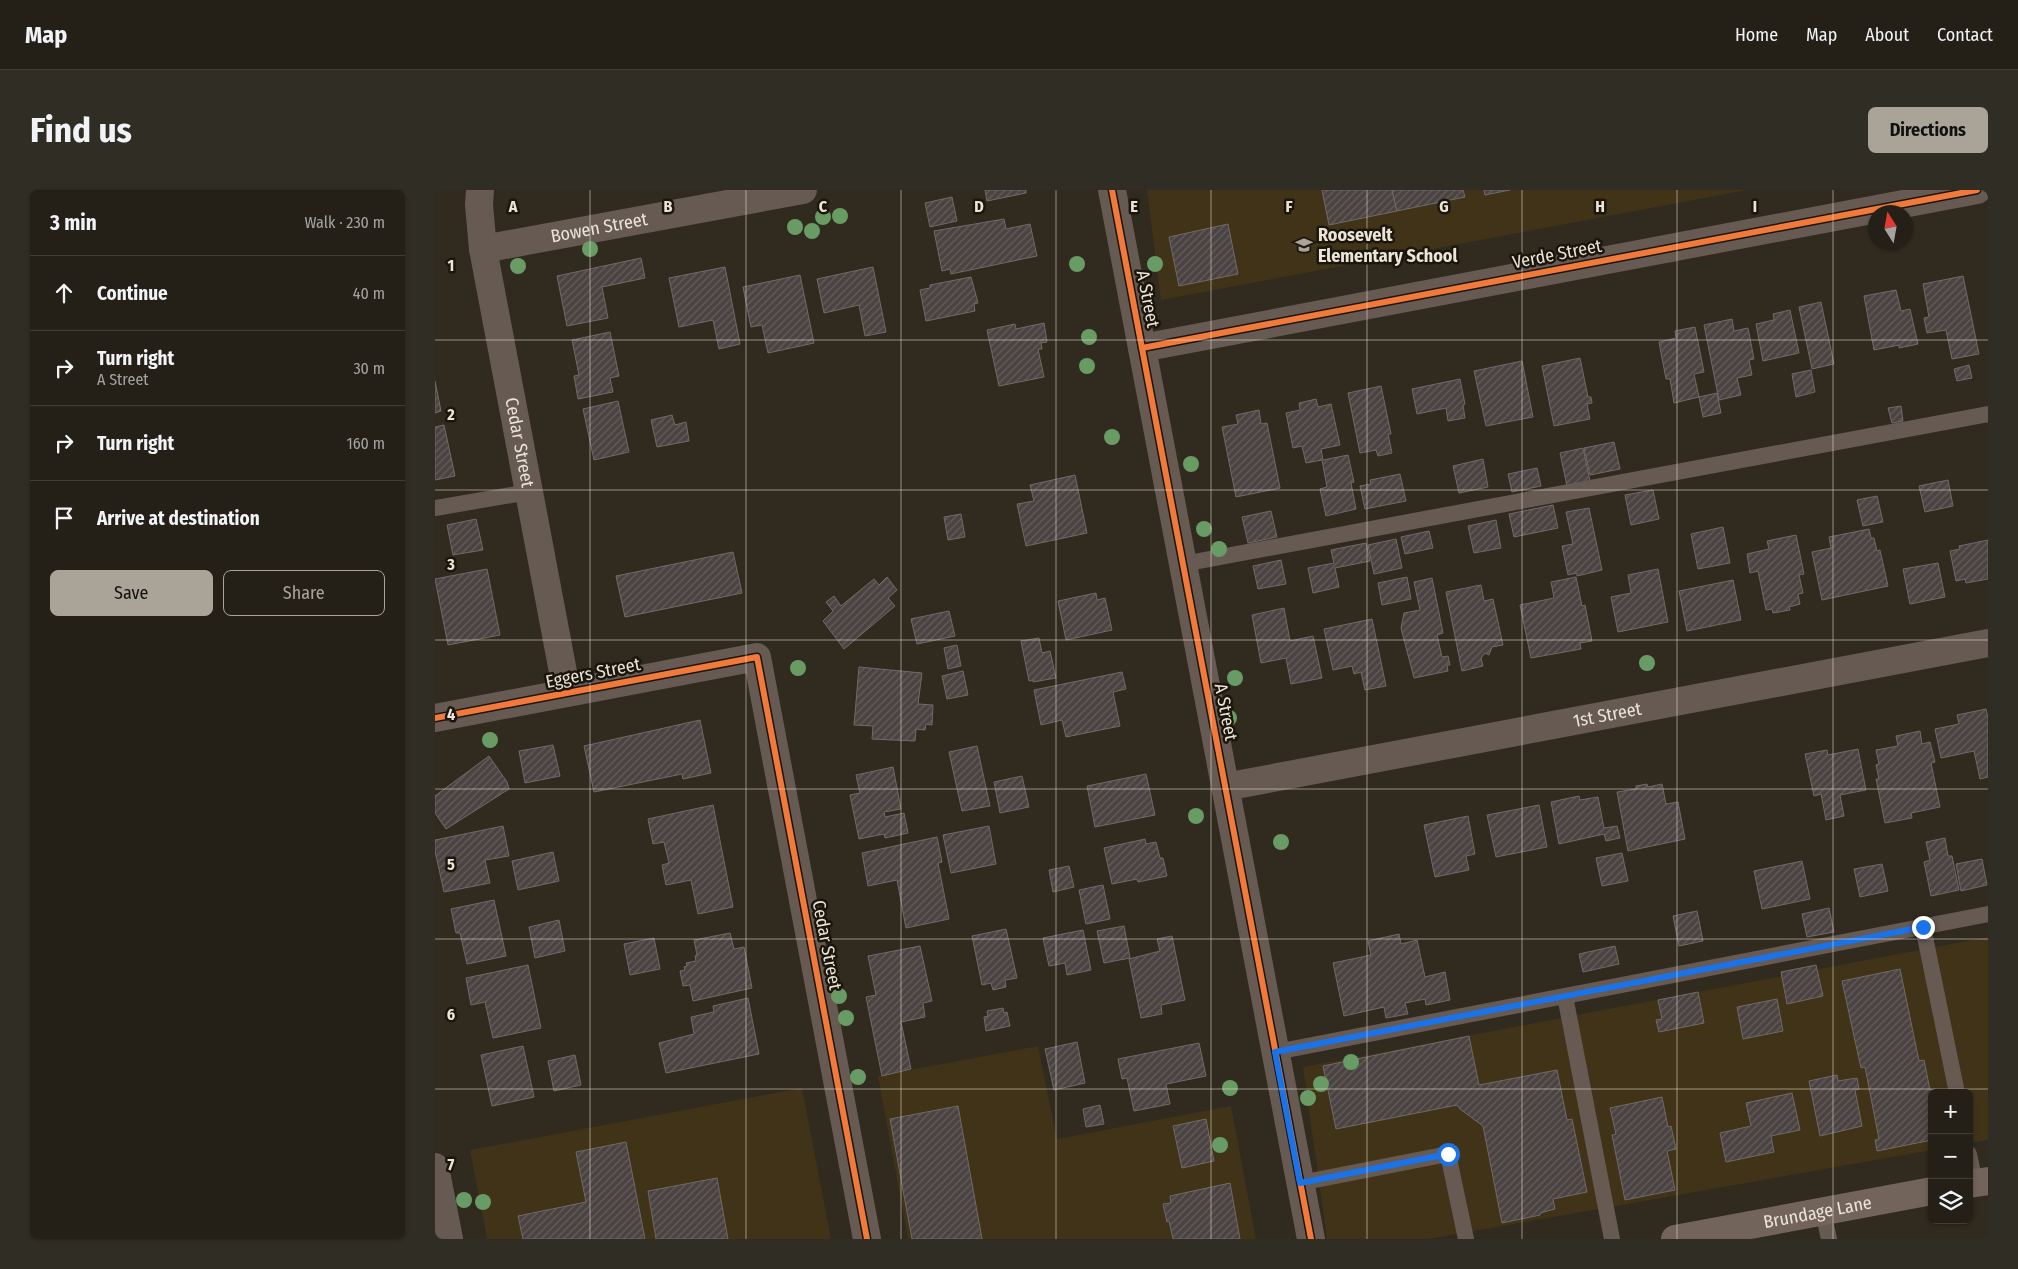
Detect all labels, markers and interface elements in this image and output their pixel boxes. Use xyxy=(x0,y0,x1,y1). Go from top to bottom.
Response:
text: Map xyxy=(25,21,67,49)
text: Home xyxy=(1735,24,1778,46)
text: Map xyxy=(1806,24,1837,46)
text: About xyxy=(1865,24,1909,46)
text: Contact xyxy=(1937,24,1993,46)
button: Directions xyxy=(1868,107,1988,153)
text: Find us xyxy=(30,109,132,151)
text: A xyxy=(508,197,518,216)
text: B xyxy=(664,197,673,216)
text: C xyxy=(819,197,828,216)
text: D xyxy=(974,197,984,216)
text: E xyxy=(1130,197,1138,216)
text: F xyxy=(1285,197,1293,216)
text: G xyxy=(1439,197,1449,216)
text: H xyxy=(1595,197,1605,216)
text: I xyxy=(1753,197,1757,216)
north arrow xyxy=(1868,205,1913,250)
street label: Bowen Street xyxy=(549,208,649,247)
text: 3 min xyxy=(50,210,97,236)
text: Walk · 230 m xyxy=(305,213,385,232)
place label: Roosevelt Elementary School xyxy=(1318,224,1457,267)
school or university icon: Roosevelt Elementary School xyxy=(1294,235,1314,255)
street label: Verde Street xyxy=(1511,235,1604,273)
text: 1 xyxy=(448,256,454,275)
street label: A Street xyxy=(1132,268,1164,330)
icon: ahead xyxy=(50,279,78,307)
text: Continue xyxy=(97,282,168,305)
text: 40 m xyxy=(353,284,385,303)
text: Turn right xyxy=(97,347,174,370)
icon: right xyxy=(50,354,78,382)
text: 30 m xyxy=(353,359,385,378)
text: A Street xyxy=(97,370,149,389)
street label: Cedar Street xyxy=(500,396,539,489)
text: 2 xyxy=(446,405,455,424)
icon: right xyxy=(50,429,78,457)
text: Turn right xyxy=(97,432,174,455)
text: 160 m xyxy=(346,434,385,453)
icon: arrive xyxy=(50,504,78,532)
text: Arrive at destination xyxy=(97,507,260,530)
text: 3 xyxy=(446,555,455,574)
button: Save xyxy=(50,570,213,616)
button: Share xyxy=(223,570,385,616)
street label: Eggers Street xyxy=(544,653,642,693)
street label: A Street xyxy=(1210,681,1242,743)
street label: 1st Street xyxy=(1571,698,1643,732)
text: 4 xyxy=(447,705,455,724)
text: 5 xyxy=(447,855,455,874)
street label: Cedar Street xyxy=(808,898,846,992)
route end xyxy=(1912,916,1935,939)
text: 6 xyxy=(447,1005,455,1024)
map controls xyxy=(1928,1089,1973,1224)
button: + xyxy=(1928,1089,1973,1134)
button: − xyxy=(1928,1134,1973,1179)
route start xyxy=(1437,1143,1460,1166)
text: 7 xyxy=(448,1155,455,1174)
button: layers xyxy=(1928,1179,1973,1224)
street label: Brundage Lane xyxy=(1762,1191,1874,1233)

